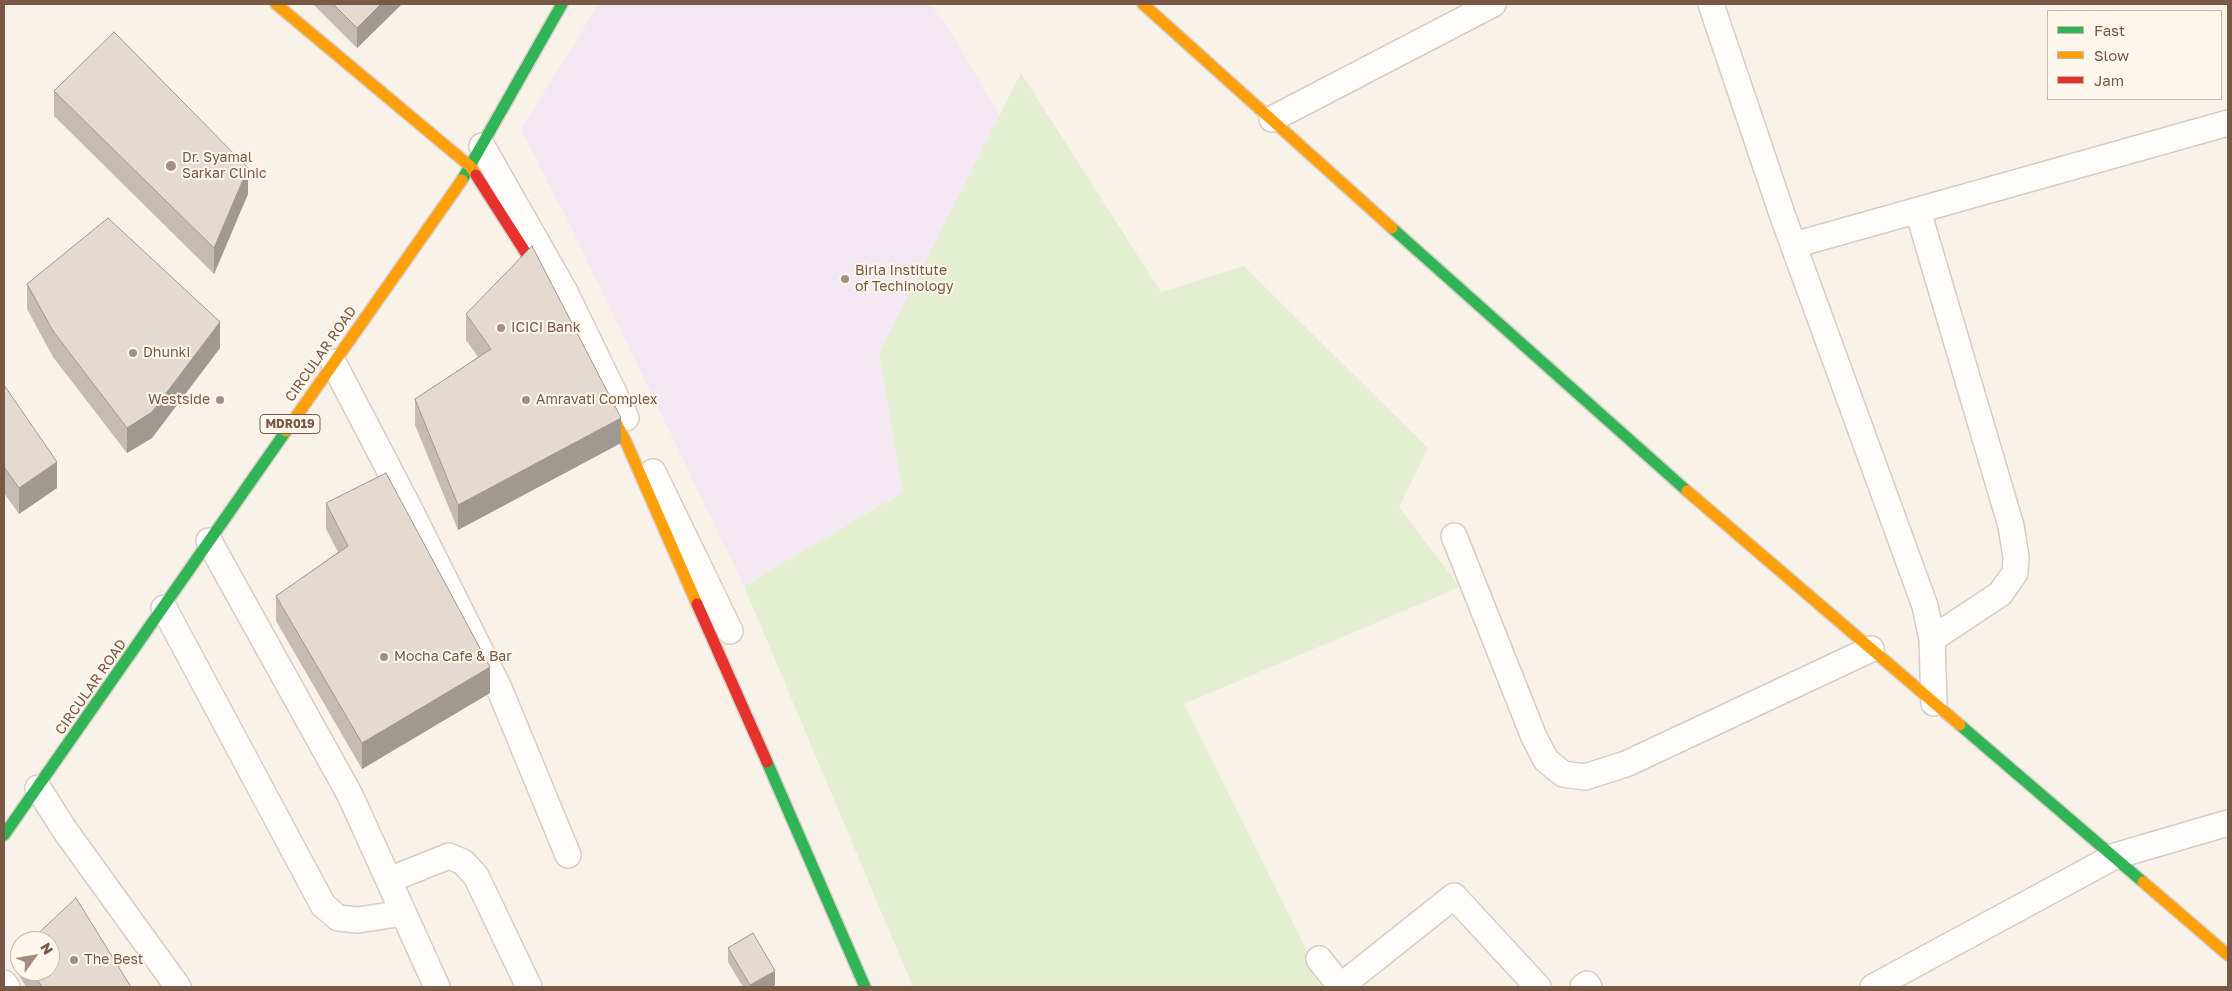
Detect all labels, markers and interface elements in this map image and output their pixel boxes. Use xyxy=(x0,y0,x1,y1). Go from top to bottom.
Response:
legend xyxy=(2047,10,2222,100)
text: Fast xyxy=(2094,21,2125,39)
text: Slow xyxy=(2094,46,2129,64)
text: Jam xyxy=(2094,71,2124,89)
place label: Dr. Syamal Sarkar Clinic xyxy=(182,150,267,182)
marker: Dr. Syamal Sarkar Clinic xyxy=(164,159,178,173)
place label: Birla Institute of Techinology xyxy=(855,263,954,296)
marker: Birla Institute of Techinology xyxy=(839,273,851,285)
street label: CIRCULAR ROAD xyxy=(282,303,360,405)
place label: ICICI Bank xyxy=(511,320,581,336)
marker: ICICI Bank xyxy=(495,322,507,334)
place label: Dhunki xyxy=(143,345,190,361)
marker: Dhunki xyxy=(127,347,139,359)
place label: Westside xyxy=(148,392,210,408)
place label: Amravati Complex xyxy=(536,392,658,408)
marker: Westside xyxy=(214,394,226,406)
marker: Amravati Complex xyxy=(520,394,532,406)
road number: MDR019 xyxy=(260,414,320,434)
street label: CIRCULAR ROAD xyxy=(52,636,130,738)
place label: Mocha Cafe & Bar xyxy=(394,649,512,665)
marker: Mocha Cafe & Bar xyxy=(378,651,390,663)
north arrow xyxy=(10,931,60,981)
text: N xyxy=(37,939,57,957)
place label: The Best xyxy=(84,952,143,968)
marker: The Best xyxy=(68,954,80,966)

